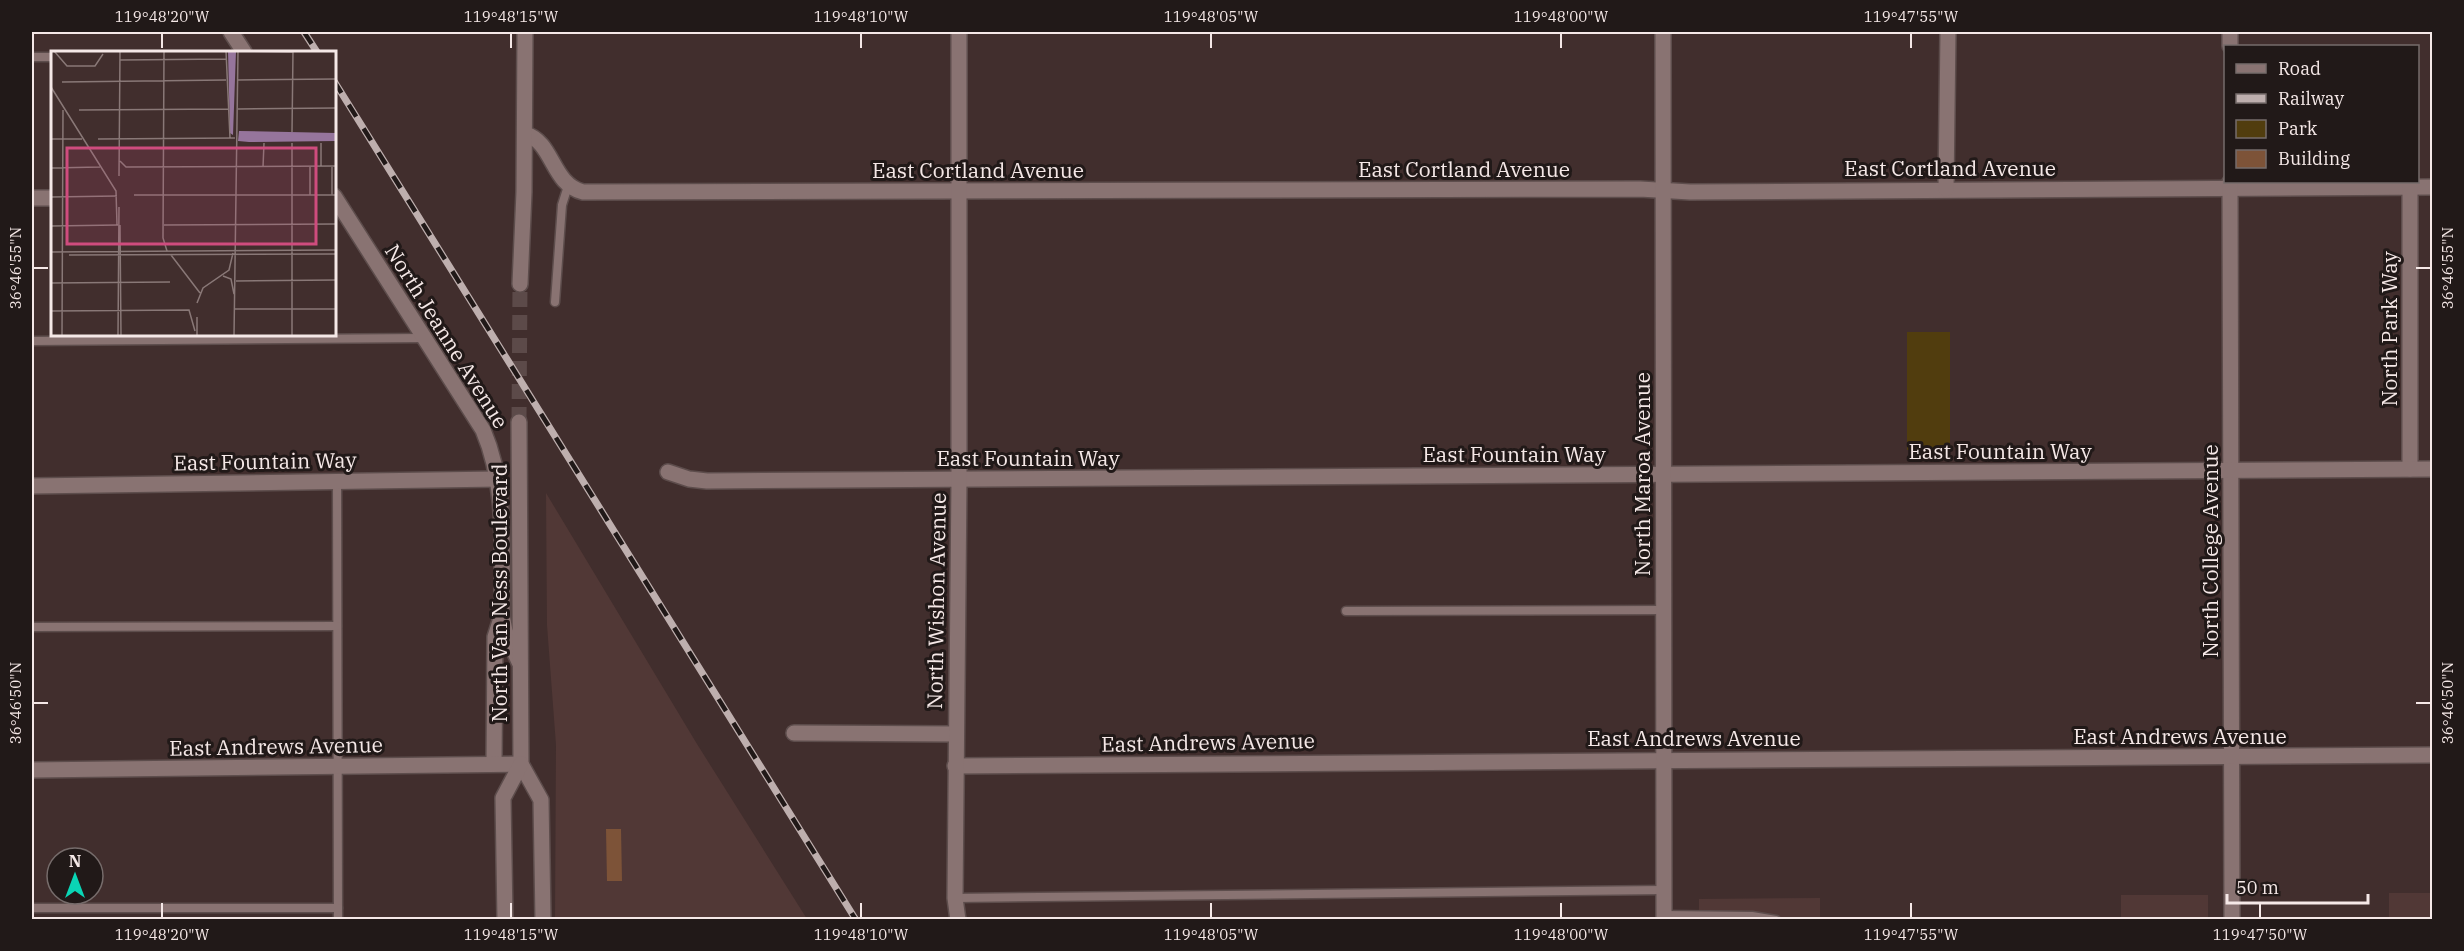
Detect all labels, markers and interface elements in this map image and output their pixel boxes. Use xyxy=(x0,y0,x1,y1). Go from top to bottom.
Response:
text: 119°48'20"W xyxy=(115,7,210,26)
text: 119°48'15"W xyxy=(464,7,559,26)
text: 119°48'10"W xyxy=(814,7,909,26)
text: 119°48'05"W xyxy=(1164,7,1259,26)
text: 119°48'00"W xyxy=(1514,7,1609,26)
text: 119°47'55"W xyxy=(1864,7,1959,26)
legend xyxy=(2224,45,2419,183)
inset map xyxy=(51,51,336,336)
text: Road xyxy=(2278,57,2321,80)
text: Railway xyxy=(2278,87,2344,110)
text: Park xyxy=(2278,117,2318,140)
text: Building xyxy=(2278,147,2350,170)
street label: East Cortland Avenue xyxy=(1844,154,2056,182)
street label: East Cortland Avenue xyxy=(1358,155,1570,183)
street label: East Cortland Avenue xyxy=(872,156,1084,184)
text: 36°46'55"N xyxy=(6,227,25,309)
text: 36°46'55"N xyxy=(2438,227,2457,309)
street label: North Jeanne Avenue xyxy=(379,239,515,433)
street label: North Park Way xyxy=(2375,251,2403,407)
street label: North Maroa Avenue xyxy=(1628,372,1656,576)
street label: East Fountain Way xyxy=(1908,437,2092,465)
street label: East Fountain Way xyxy=(1422,440,1606,468)
street label: East Fountain Way xyxy=(936,444,1120,472)
street label: North College Avenue xyxy=(2196,444,2224,658)
street label: East Fountain Way xyxy=(173,445,358,477)
street label: North Van Ness Boulevard xyxy=(485,463,513,723)
street label: North Wishon Avenue xyxy=(920,492,952,710)
text: 36°46'50"N xyxy=(6,662,25,744)
text: 36°46'50"N xyxy=(2438,662,2457,744)
street label: East Andrews Avenue xyxy=(2073,722,2287,750)
street label: East Andrews Avenue xyxy=(1587,724,1801,752)
street label: East Andrews Avenue xyxy=(1101,726,1315,758)
street label: East Andrews Avenue xyxy=(169,730,383,762)
north arrow xyxy=(45,846,105,906)
text: N xyxy=(69,851,81,871)
scale bar xyxy=(2227,867,2368,905)
text: 50 m xyxy=(2236,876,2279,899)
text: 119°48'20"W xyxy=(115,925,210,944)
text: 119°48'15"W xyxy=(464,925,559,944)
text: 119°48'10"W xyxy=(814,925,909,944)
text: 119°48'05"W xyxy=(1164,925,1259,944)
text: 119°48'00"W xyxy=(1514,925,1609,944)
text: 119°47'55"W xyxy=(1864,925,1959,944)
text: 119°47'50"W xyxy=(2213,925,2308,944)

